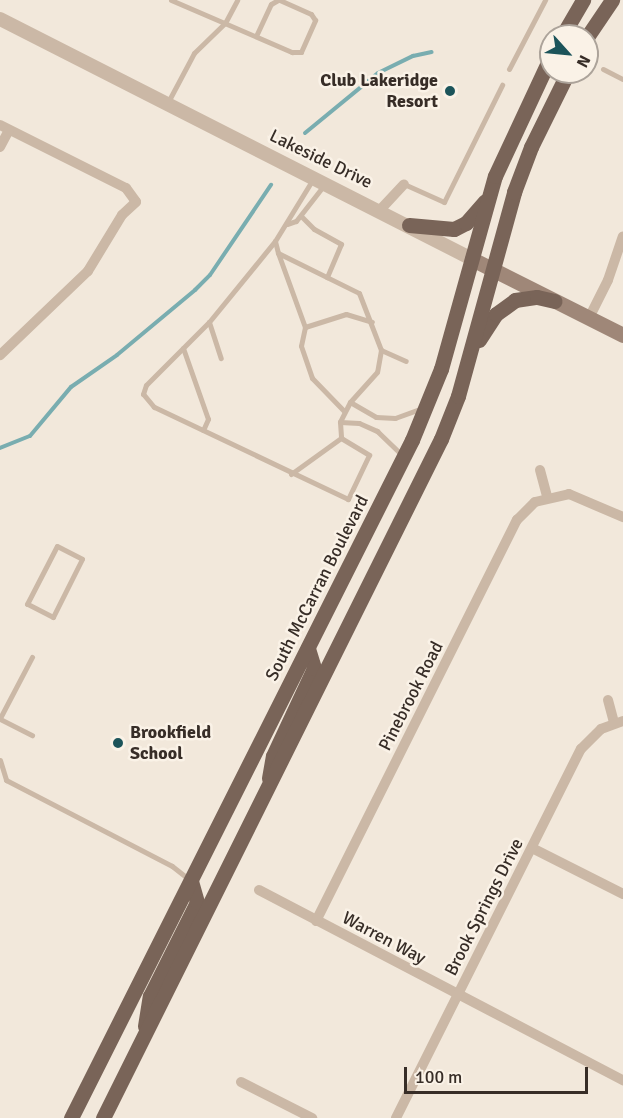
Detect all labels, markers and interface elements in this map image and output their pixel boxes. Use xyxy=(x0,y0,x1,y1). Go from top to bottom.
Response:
north arrow xyxy=(539,24,599,84)
text: N xyxy=(572,52,595,71)
place label: Club Lakeridge Resort xyxy=(320,70,438,112)
marker: Club Lakeridge Resort xyxy=(443,84,457,98)
street label: Lakeside Drive xyxy=(266,125,376,193)
street label: South McCarran Boulevard xyxy=(261,492,373,684)
street label: Pinebrook Road xyxy=(374,638,448,754)
place label: Brookfield School xyxy=(130,722,211,764)
marker: Brookfield School xyxy=(111,736,125,750)
street label: Brook Springs Drive xyxy=(440,835,528,979)
street label: Warren Way xyxy=(339,907,429,969)
scale bar xyxy=(407,1055,592,1093)
text: 100 m xyxy=(415,1066,462,1088)

